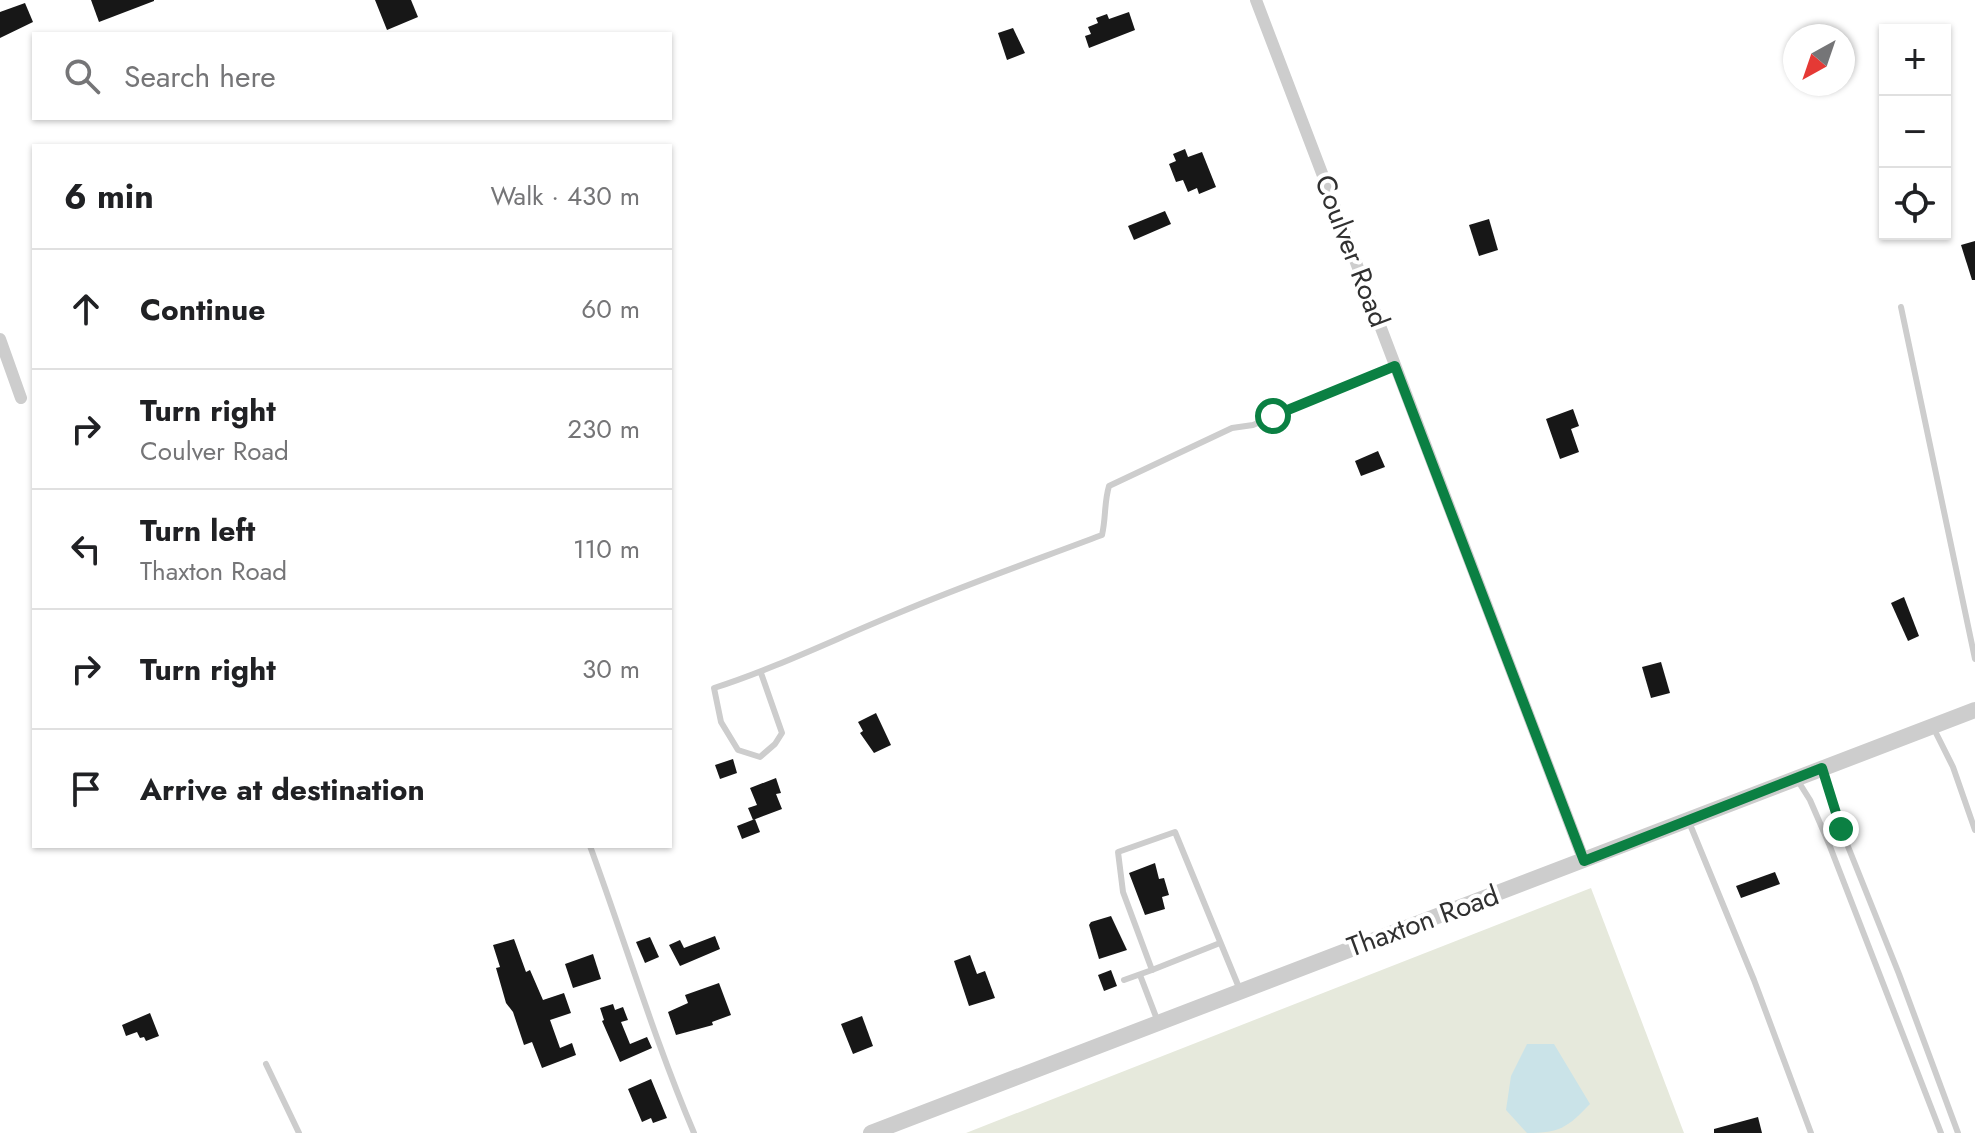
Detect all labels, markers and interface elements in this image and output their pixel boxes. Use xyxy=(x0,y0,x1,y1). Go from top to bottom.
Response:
north arrow xyxy=(1783,24,1855,96)
map controls xyxy=(1879,24,1951,240)
button: + xyxy=(1879,24,1951,96)
search box xyxy=(32,32,672,120)
icon: search xyxy=(60,54,104,98)
text: Search here xyxy=(124,55,276,98)
button: − xyxy=(1879,96,1951,168)
button: locate xyxy=(1879,168,1951,240)
street label: Coulver Road xyxy=(1304,169,1400,333)
text: 6 min xyxy=(64,172,154,221)
text: Walk · 430 m xyxy=(490,177,640,215)
icon: ahead xyxy=(64,287,108,331)
text: Continue xyxy=(140,288,266,331)
text: 60 m xyxy=(581,290,640,328)
text: Turn right xyxy=(140,389,276,432)
route start xyxy=(1255,398,1291,434)
icon: right xyxy=(64,407,108,451)
text: 230 m xyxy=(567,410,640,448)
text: Coulver Road xyxy=(140,432,289,470)
text: Turn left xyxy=(140,509,255,552)
icon: left xyxy=(64,527,108,571)
text: 110 m xyxy=(573,530,640,568)
text: Thaxton Road xyxy=(140,552,287,590)
icon: right xyxy=(64,647,108,691)
text: Turn right xyxy=(140,648,276,691)
text: 30 m xyxy=(582,650,640,688)
icon: arrive xyxy=(64,767,108,811)
text: Arrive at destination xyxy=(140,768,425,811)
route end xyxy=(1823,811,1859,847)
street label: Thaxton Road xyxy=(1342,875,1504,967)

